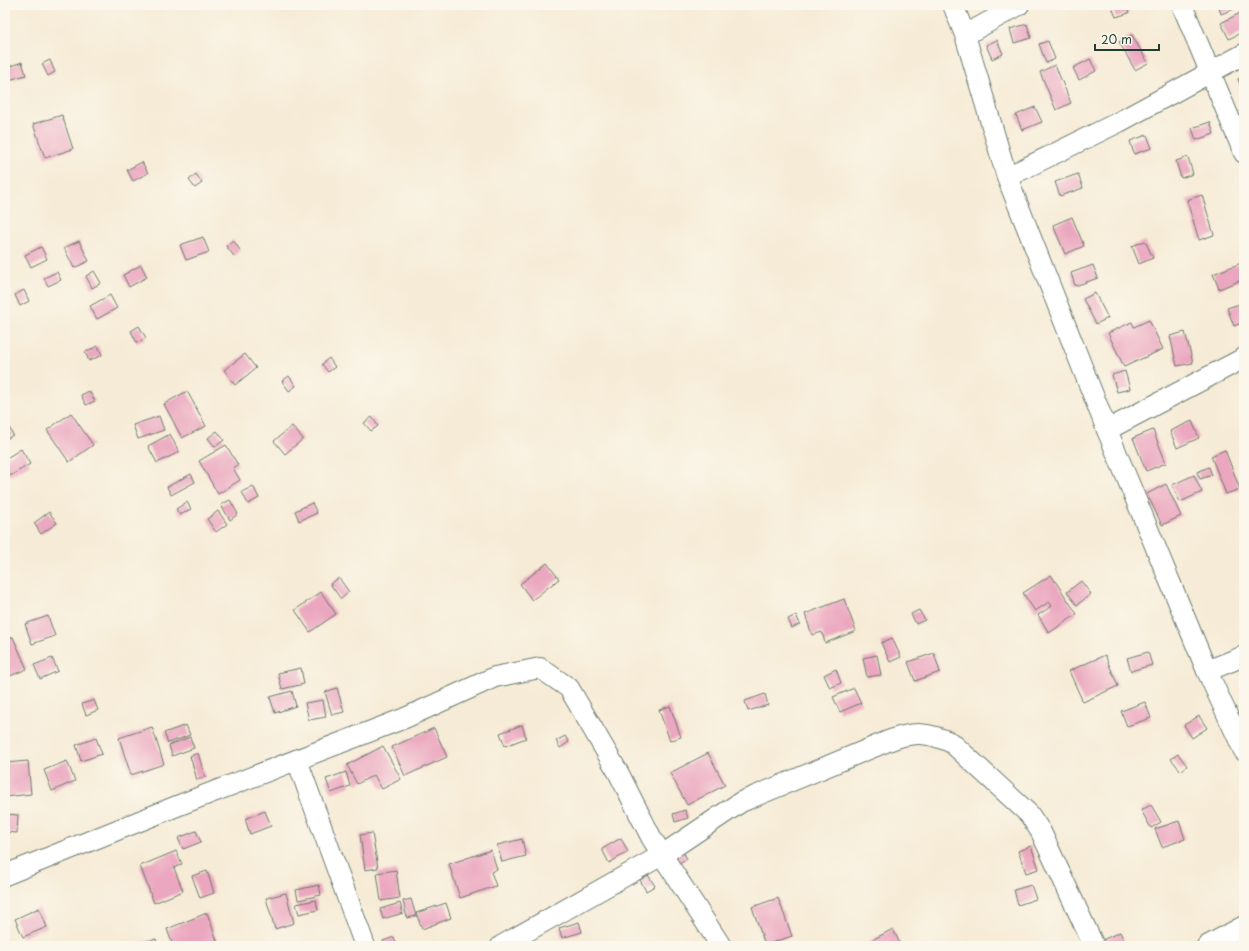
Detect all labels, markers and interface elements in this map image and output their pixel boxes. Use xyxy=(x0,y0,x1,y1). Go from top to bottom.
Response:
scale bar xyxy=(1095,26,1159,52)
text: 20 m xyxy=(1101,30,1132,48)

